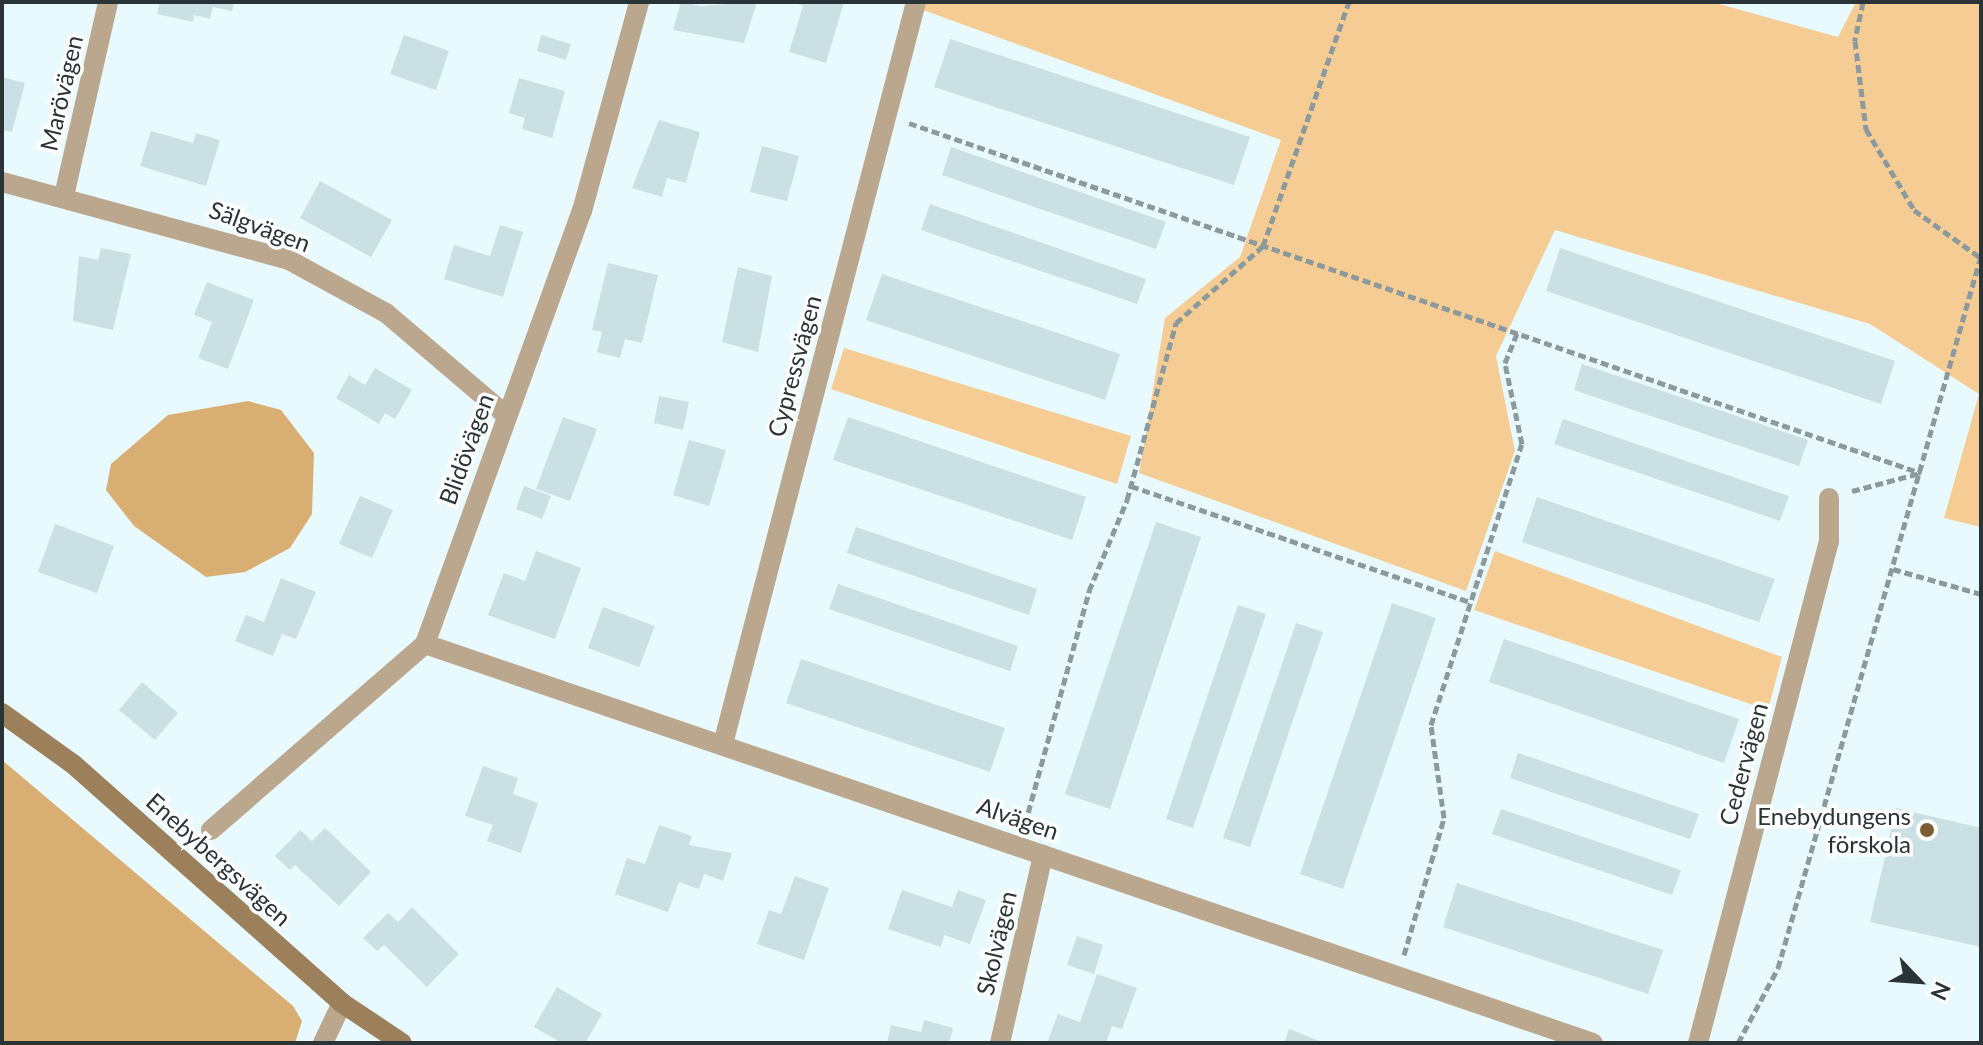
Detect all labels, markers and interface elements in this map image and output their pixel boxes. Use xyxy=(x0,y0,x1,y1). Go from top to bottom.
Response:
street label: Marövägen xyxy=(34,32,88,154)
street label: Sälgvägen xyxy=(206,194,314,258)
street label: Cypressvägen xyxy=(761,292,827,440)
street label: Blidövägen xyxy=(433,390,499,508)
street label: Cedervägen xyxy=(1713,700,1773,828)
street label: Enebybergsvägen xyxy=(141,786,297,932)
street label: Alvägen xyxy=(973,791,1063,845)
place label: Enebydungens förskola xyxy=(1757,802,1911,858)
marker: Enebydungens förskola xyxy=(1918,821,1936,839)
street label: Skolvägen xyxy=(970,888,1022,998)
north arrow xyxy=(1879,941,1959,1021)
text: N xyxy=(1925,978,1957,1005)

